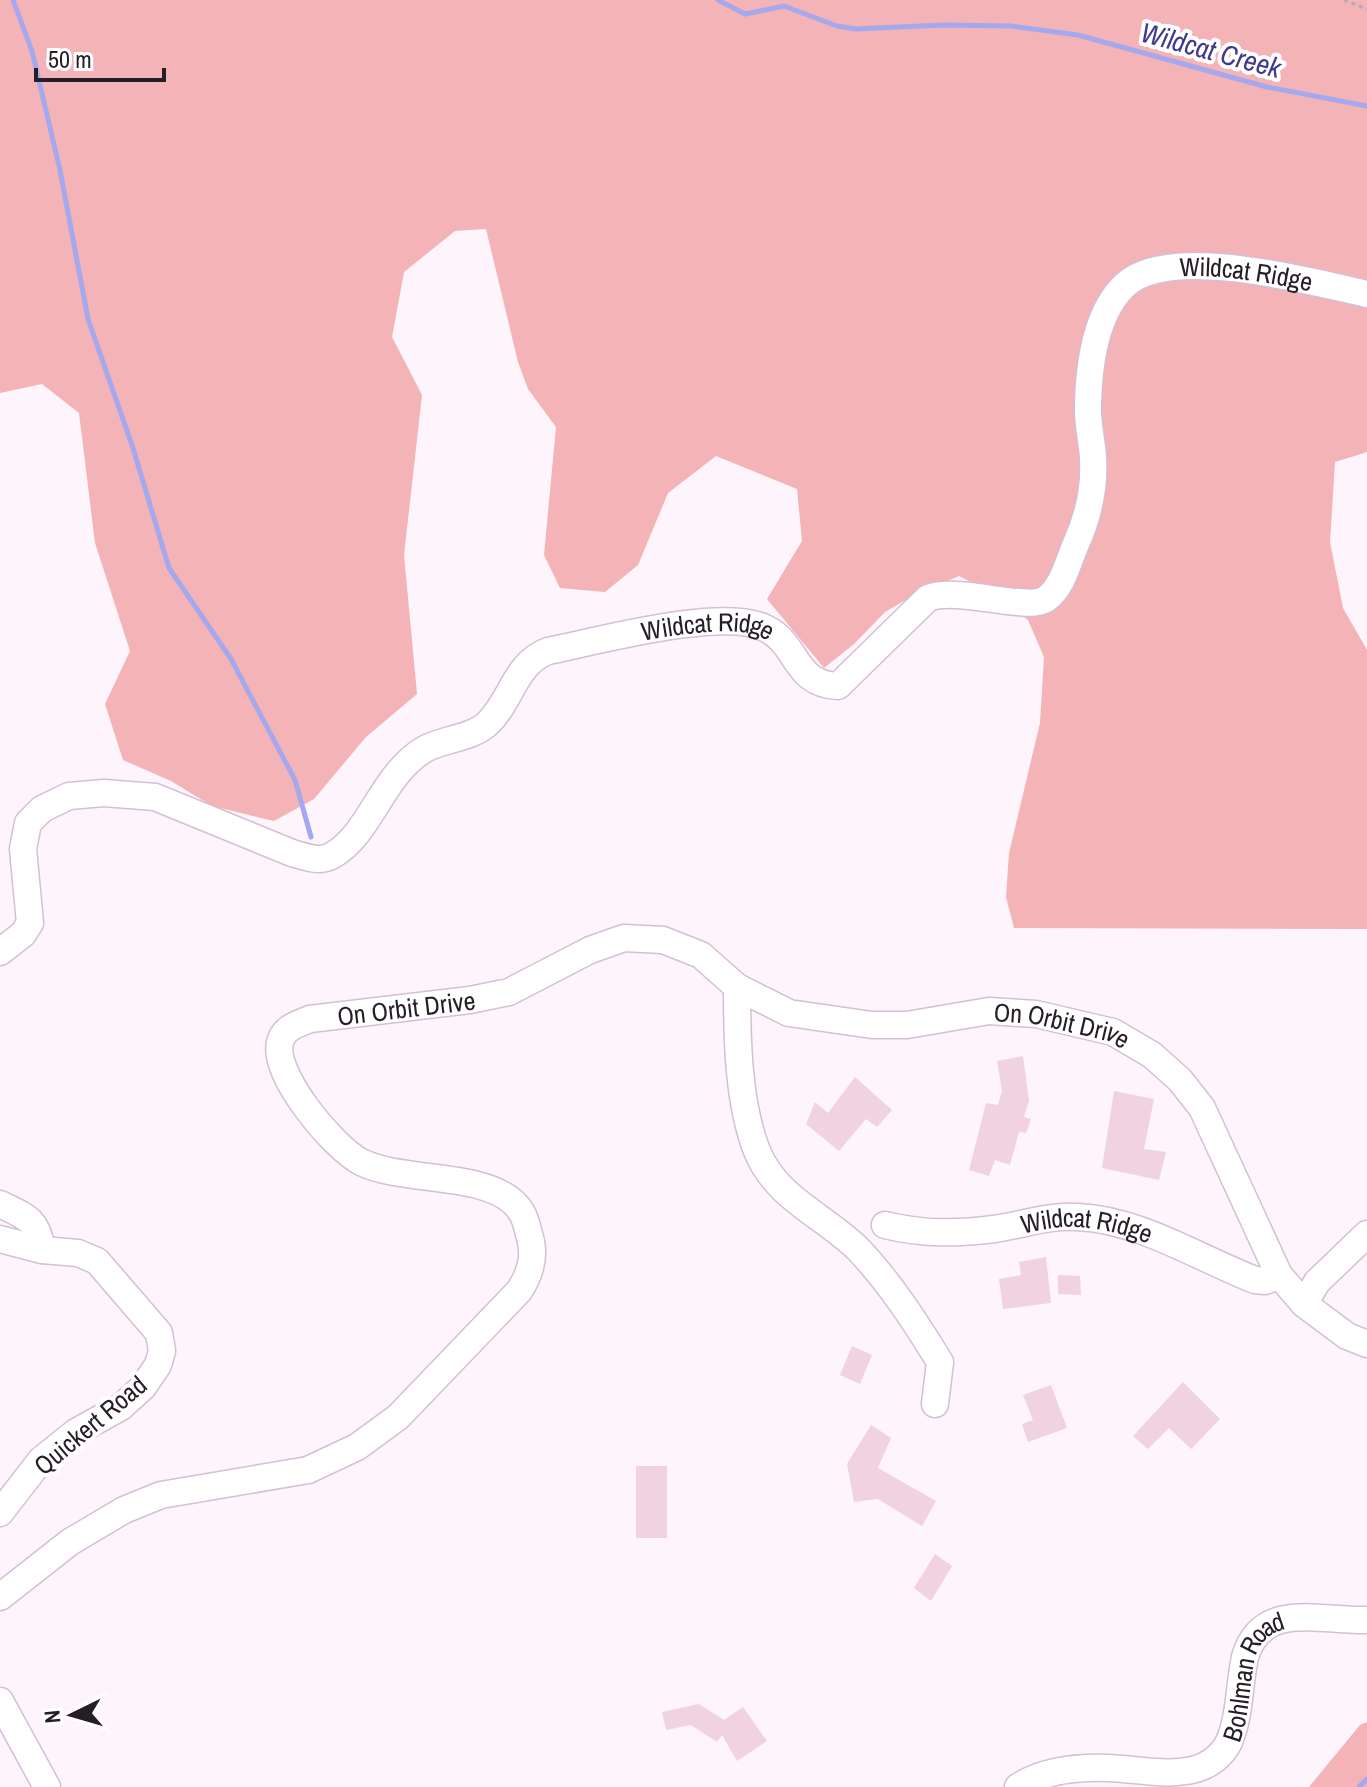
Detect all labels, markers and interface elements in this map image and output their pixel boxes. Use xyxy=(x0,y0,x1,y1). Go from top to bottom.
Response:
water label: Wildcat Creek xyxy=(1137,13,1287,87)
scale bar xyxy=(36,32,164,82)
text: 50 m xyxy=(48,43,92,75)
street label: Wildcat Ridge xyxy=(1179,248,1316,299)
street label: Wildcat Ridge xyxy=(638,604,781,648)
street label: On Orbit Drive xyxy=(335,982,477,1033)
street label: On Orbit Drive xyxy=(993,994,1137,1056)
street label: Wildcat Ridge xyxy=(1017,1199,1158,1251)
street label: Quickert Road xyxy=(26,1367,154,1483)
street label: Bohlman Road xyxy=(1213,1603,1288,1746)
north arrow xyxy=(32,1675,112,1755)
text: N xyxy=(37,1709,68,1725)

